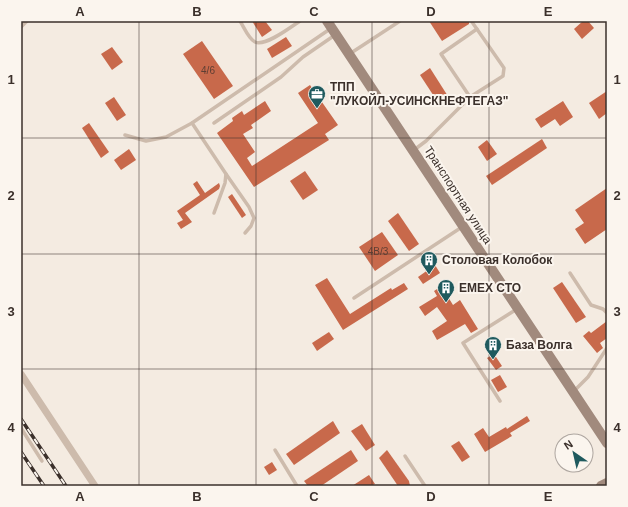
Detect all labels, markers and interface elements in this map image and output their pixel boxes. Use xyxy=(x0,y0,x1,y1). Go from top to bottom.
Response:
text: A xyxy=(75,4,85,19)
text: B xyxy=(192,4,202,19)
text: C xyxy=(309,4,319,19)
text: D xyxy=(426,4,436,19)
text: E xyxy=(544,4,553,19)
house number: 4/6 xyxy=(201,65,215,76)
text: 1 xyxy=(7,72,15,87)
text: 1 xyxy=(613,72,621,87)
place label: ТПП "ЛУКОЙЛ-УСИНСКНЕФТЕГАЗ" xyxy=(330,80,508,108)
office icon: ТПП "ЛУКОЙЛ-УСИНСКНЕФТЕГАЗ" xyxy=(307,84,327,109)
street label: Транспортная улица xyxy=(421,143,495,247)
text: 2 xyxy=(7,188,15,203)
text: 2 xyxy=(613,188,621,203)
house number: 4В/3 xyxy=(368,246,389,257)
building icon: Столовая Колобок xyxy=(419,250,439,275)
place label: Столовая Колобок xyxy=(442,253,553,267)
building icon: EMEX СТО xyxy=(436,278,456,303)
place label: EMEX СТО xyxy=(459,281,521,295)
text: 3 xyxy=(7,304,15,319)
text: 3 xyxy=(613,304,621,319)
building icon: База Волга xyxy=(483,335,503,360)
place label: База Волга xyxy=(506,338,573,352)
text: 4 xyxy=(7,420,15,435)
text: 4 xyxy=(613,420,621,435)
north arrow xyxy=(554,433,594,473)
text: N xyxy=(562,437,575,452)
text: A xyxy=(75,489,85,504)
text: B xyxy=(192,489,202,504)
text: C xyxy=(309,489,319,504)
text: D xyxy=(426,489,436,504)
text: E xyxy=(544,489,553,504)

